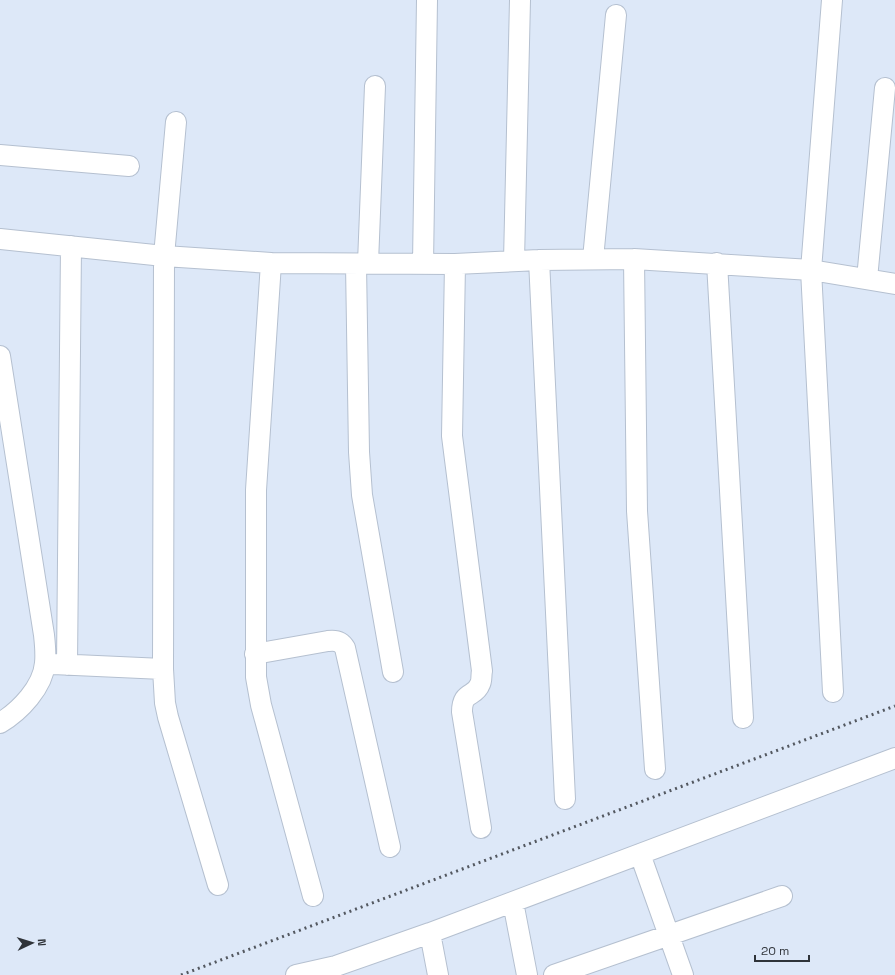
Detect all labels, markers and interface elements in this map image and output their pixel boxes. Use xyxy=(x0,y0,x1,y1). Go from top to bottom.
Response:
north arrow xyxy=(12,923,52,963)
scale bar xyxy=(755,937,809,963)
text: N xyxy=(35,938,49,946)
text: 20 m xyxy=(761,943,789,959)

